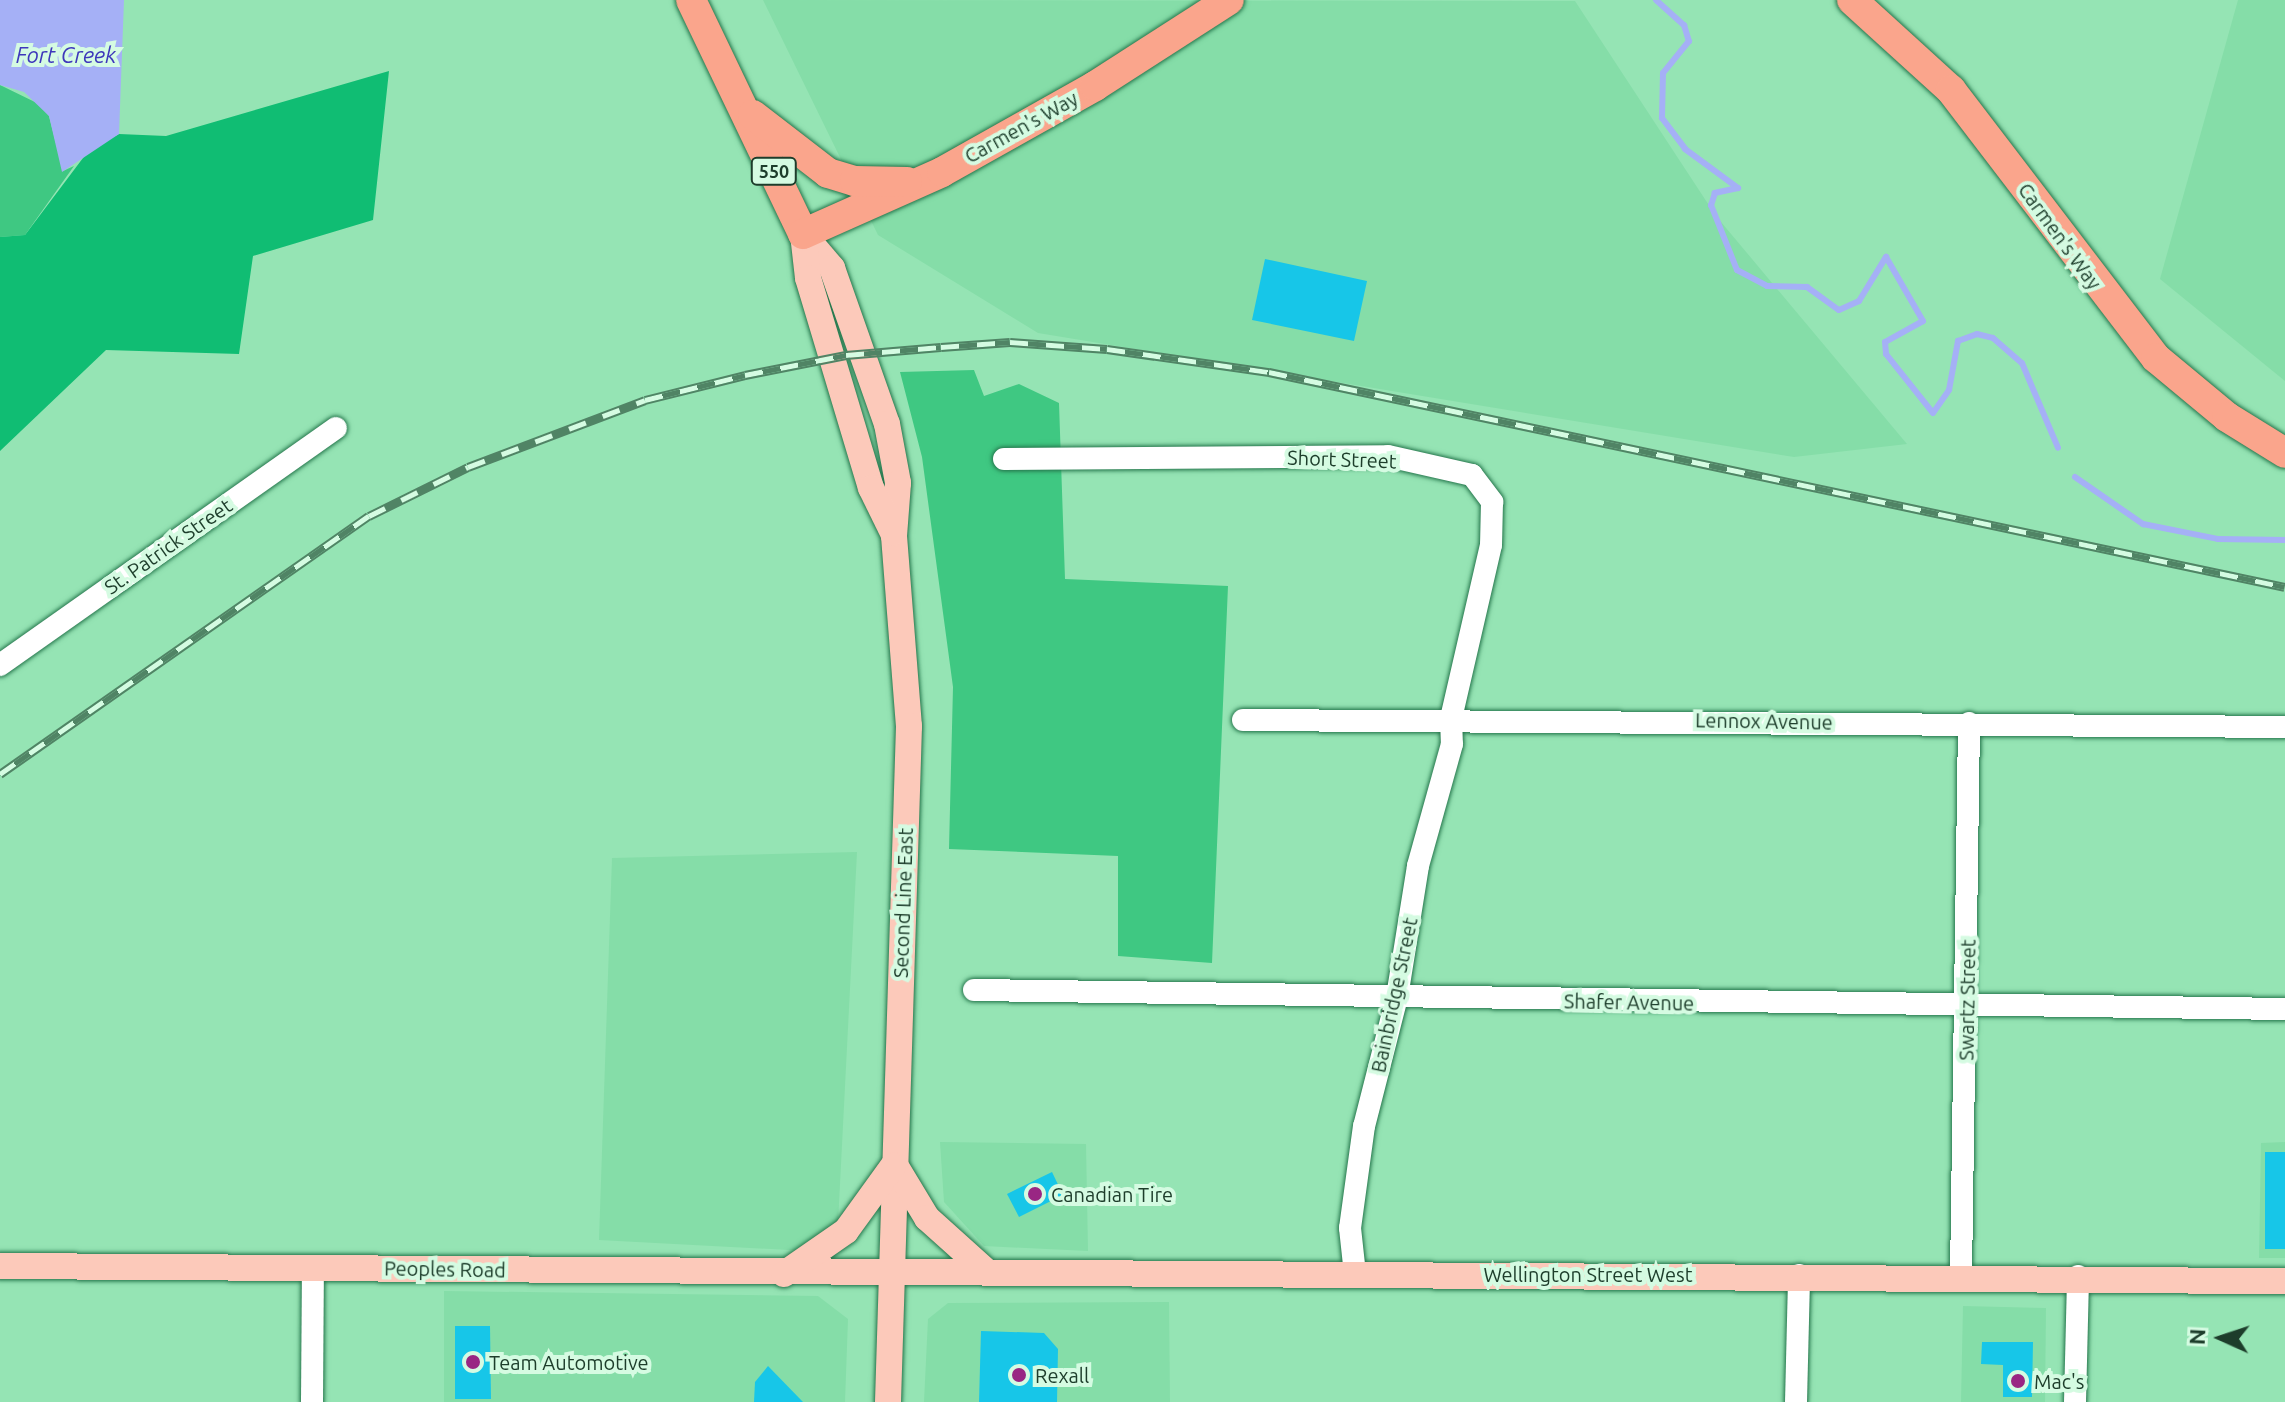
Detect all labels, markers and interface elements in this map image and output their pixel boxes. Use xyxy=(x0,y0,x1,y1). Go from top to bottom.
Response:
water label: Fort Creek xyxy=(16,42,116,68)
street label: Carmen's Way xyxy=(960,86,1082,168)
road number: 550 xyxy=(750,157,798,185)
street label: Carmen's Way xyxy=(2013,178,2107,294)
street label: Short Street xyxy=(1287,445,1397,473)
street label: St. Patrick Street xyxy=(100,493,236,599)
street label: Lennox Avenue xyxy=(1695,708,1833,734)
street label: Second Line East xyxy=(888,827,918,979)
street label: Bainbridge Street xyxy=(1366,915,1422,1075)
street label: Swartz Street xyxy=(1954,939,1980,1061)
street label: Shafer Avenue xyxy=(1564,989,1694,1015)
place label: Canadian Tire xyxy=(1051,1182,1173,1206)
marker: Canadian Tire xyxy=(1026,1185,1044,1203)
street label: Peoples Road xyxy=(384,1256,506,1282)
street label: Wellington Street West xyxy=(1483,1262,1693,1286)
north arrow xyxy=(2181,1298,2261,1378)
text: N xyxy=(2184,1328,2209,1346)
place label: Team Automotive xyxy=(489,1350,649,1374)
marker: Team Automotive xyxy=(464,1353,482,1371)
place label: Rexall xyxy=(1035,1363,1089,1387)
marker: Rexall xyxy=(1010,1366,1028,1384)
place label: Mac's xyxy=(2034,1369,2084,1393)
marker: Mac's xyxy=(2009,1372,2027,1390)

